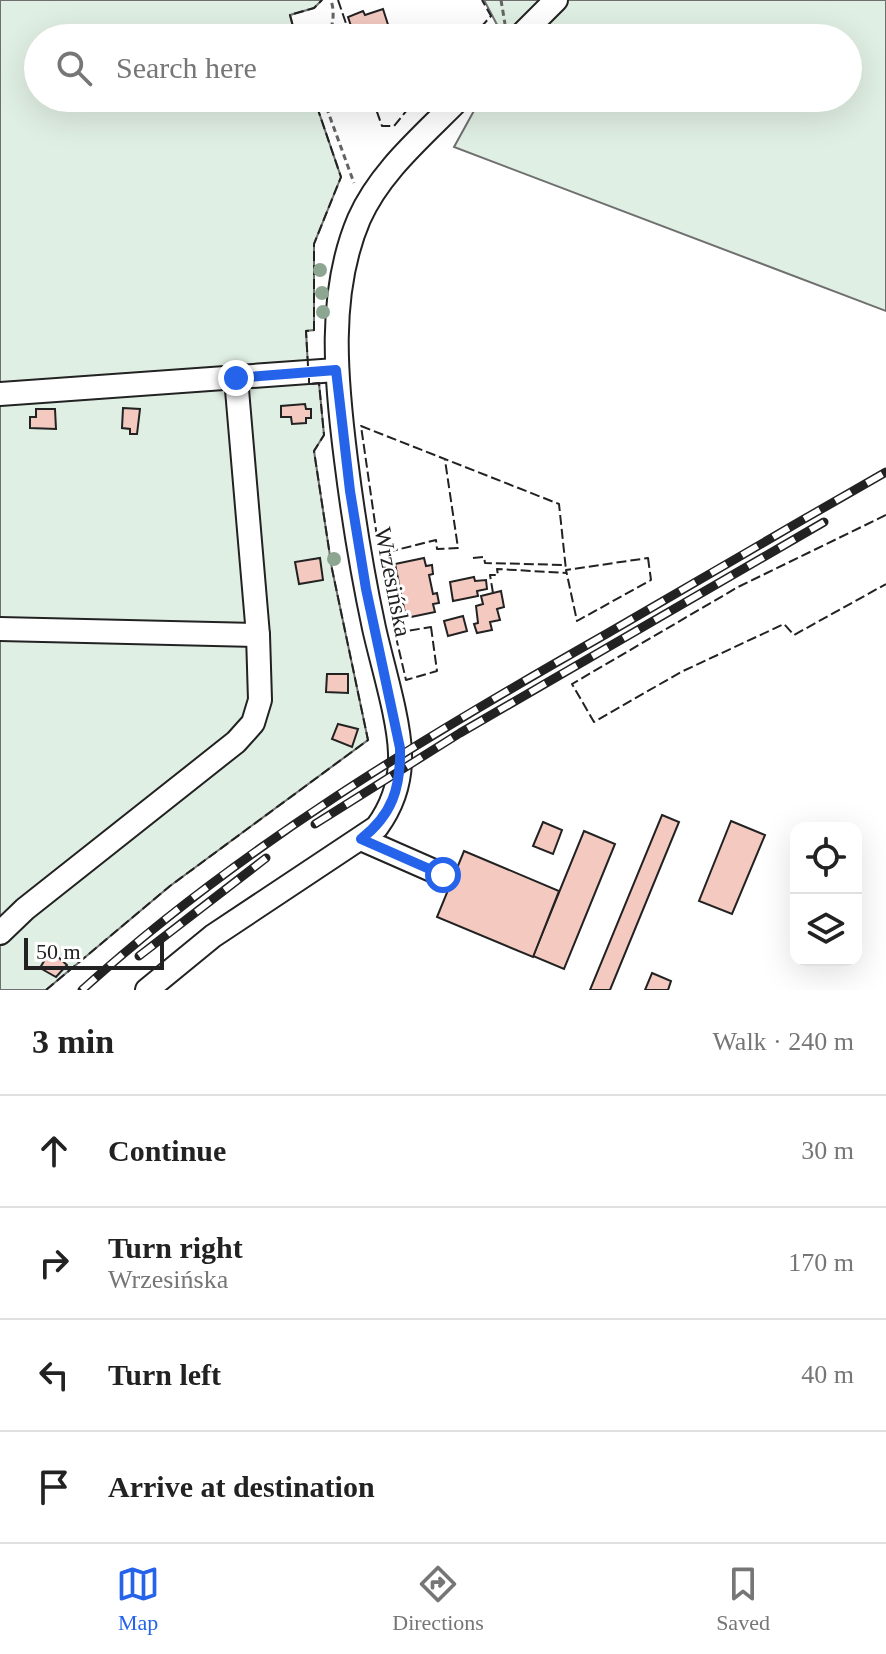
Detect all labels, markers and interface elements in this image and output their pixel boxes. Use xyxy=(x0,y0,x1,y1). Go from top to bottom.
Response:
search box xyxy=(24,24,862,112)
icon: search xyxy=(52,46,96,90)
text: Search here xyxy=(116,51,257,84)
route end xyxy=(218,360,254,396)
street label: Wrzesińska xyxy=(370,525,416,639)
map controls xyxy=(790,822,862,966)
button: locate xyxy=(790,822,862,894)
route start xyxy=(425,857,461,893)
button: layers xyxy=(790,894,862,966)
scale bar xyxy=(24,934,164,970)
text: 50 m xyxy=(36,939,81,964)
text: 3 min xyxy=(32,1023,114,1060)
text: Walk · 240 m xyxy=(712,1027,854,1056)
icon: ahead xyxy=(32,1129,76,1173)
text: Continue xyxy=(108,1134,226,1167)
text: 30 m xyxy=(801,1136,854,1165)
text: Turn right xyxy=(108,1231,243,1264)
icon: right xyxy=(32,1241,76,1285)
text: 170 m xyxy=(788,1248,854,1277)
text: Wrzesińska xyxy=(108,1265,228,1294)
icon: left xyxy=(32,1353,76,1397)
text: Turn left xyxy=(108,1358,221,1391)
text: 40 m xyxy=(801,1360,854,1389)
icon: arrive xyxy=(32,1465,76,1509)
text: Arrive at destination xyxy=(108,1470,375,1503)
tab: Map xyxy=(116,1562,160,1636)
tab: Directions xyxy=(392,1562,484,1636)
tab: Saved xyxy=(716,1562,770,1636)

